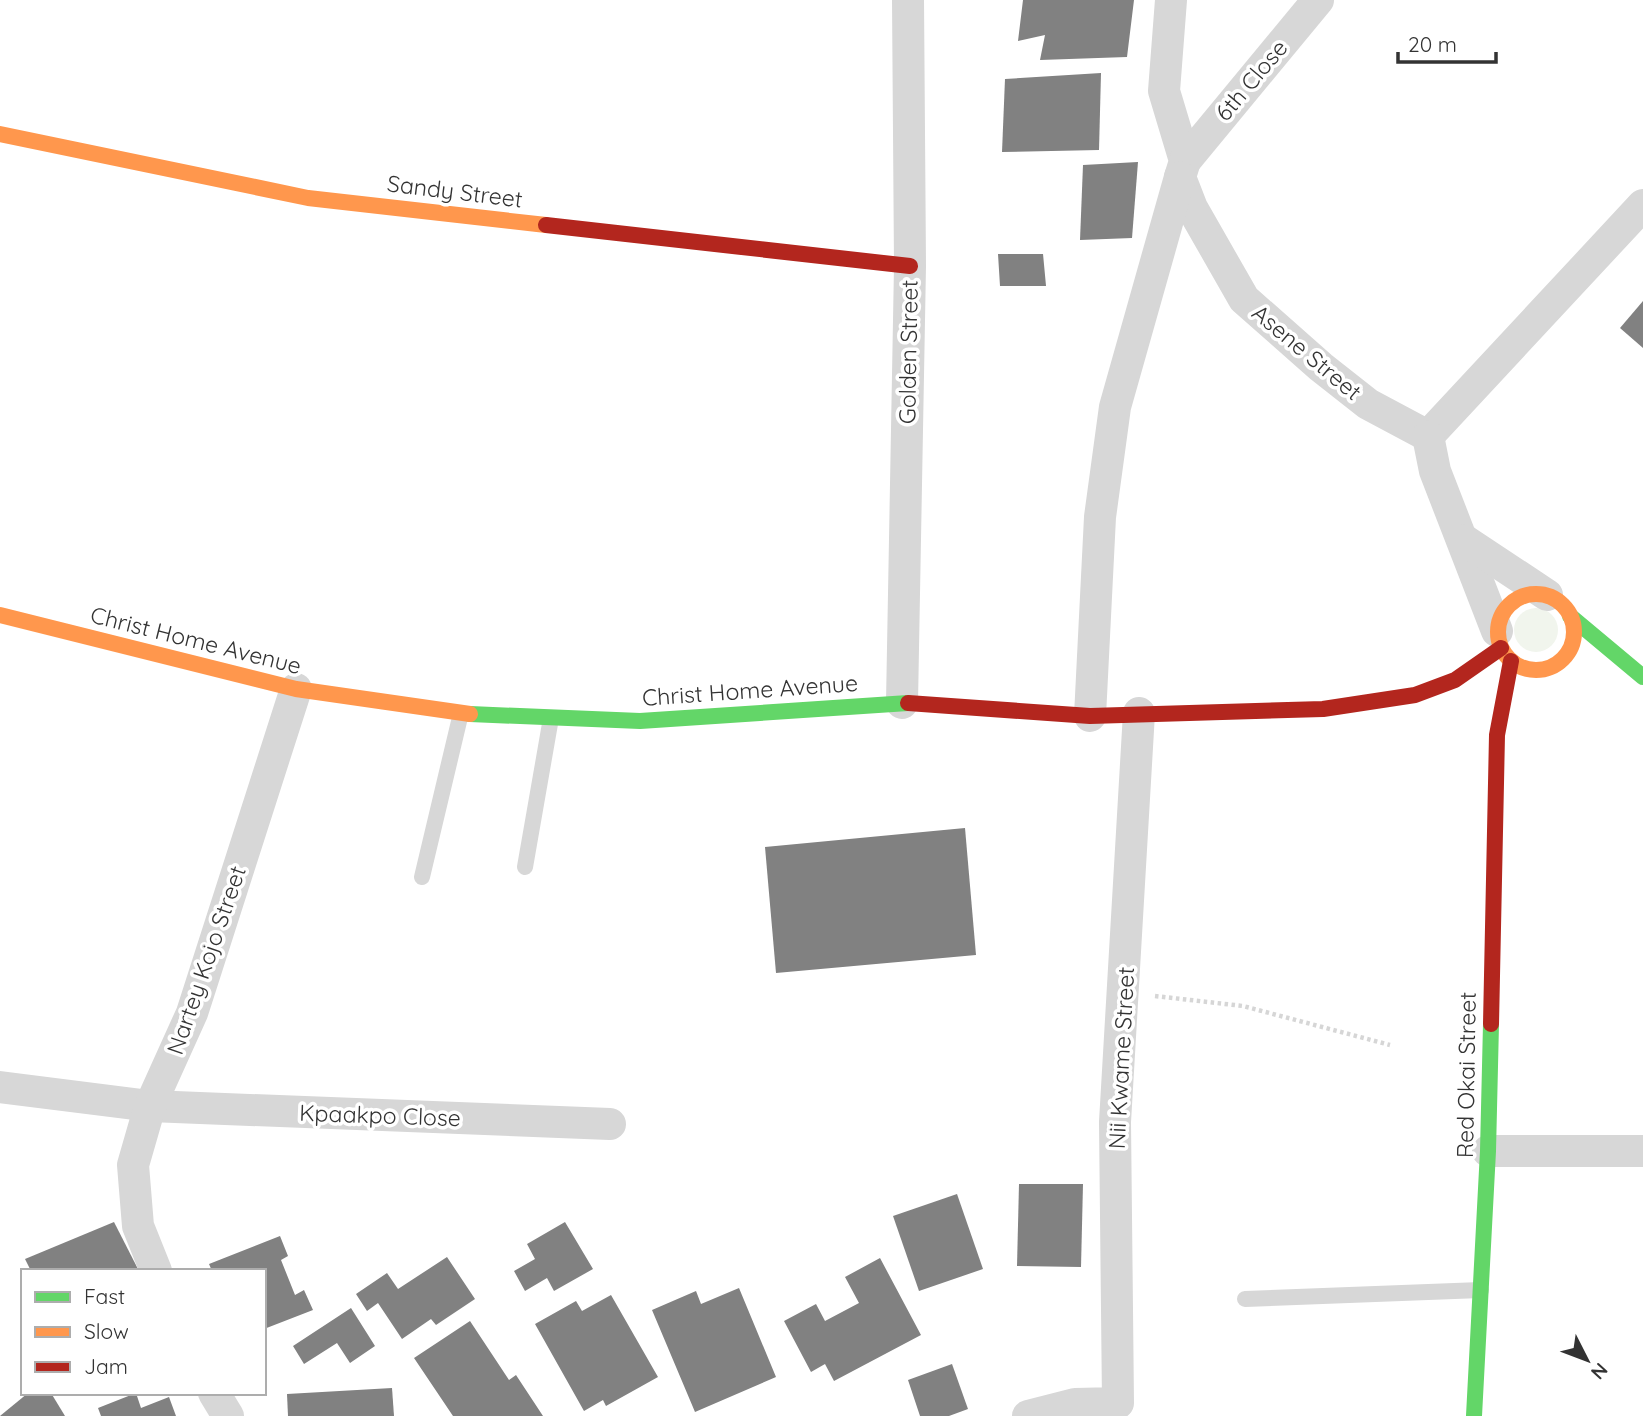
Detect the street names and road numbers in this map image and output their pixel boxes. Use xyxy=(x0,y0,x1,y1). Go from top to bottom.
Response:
street label: 6th Close xyxy=(1209,33,1293,127)
street label: Sandy Street xyxy=(386,168,525,214)
street label: Golden Street xyxy=(892,279,924,424)
street label: Asene Street xyxy=(1246,298,1368,406)
street label: Christ Home Avenue xyxy=(88,600,304,680)
street label: Christ Home Avenue xyxy=(641,668,859,712)
street label: Nartey Kojo Street xyxy=(160,862,252,1058)
street label: Nii Kwame Street xyxy=(1102,966,1140,1150)
street label: Red Okai Street xyxy=(1450,991,1482,1158)
street label: Kpaakpo Close xyxy=(299,1098,461,1132)

